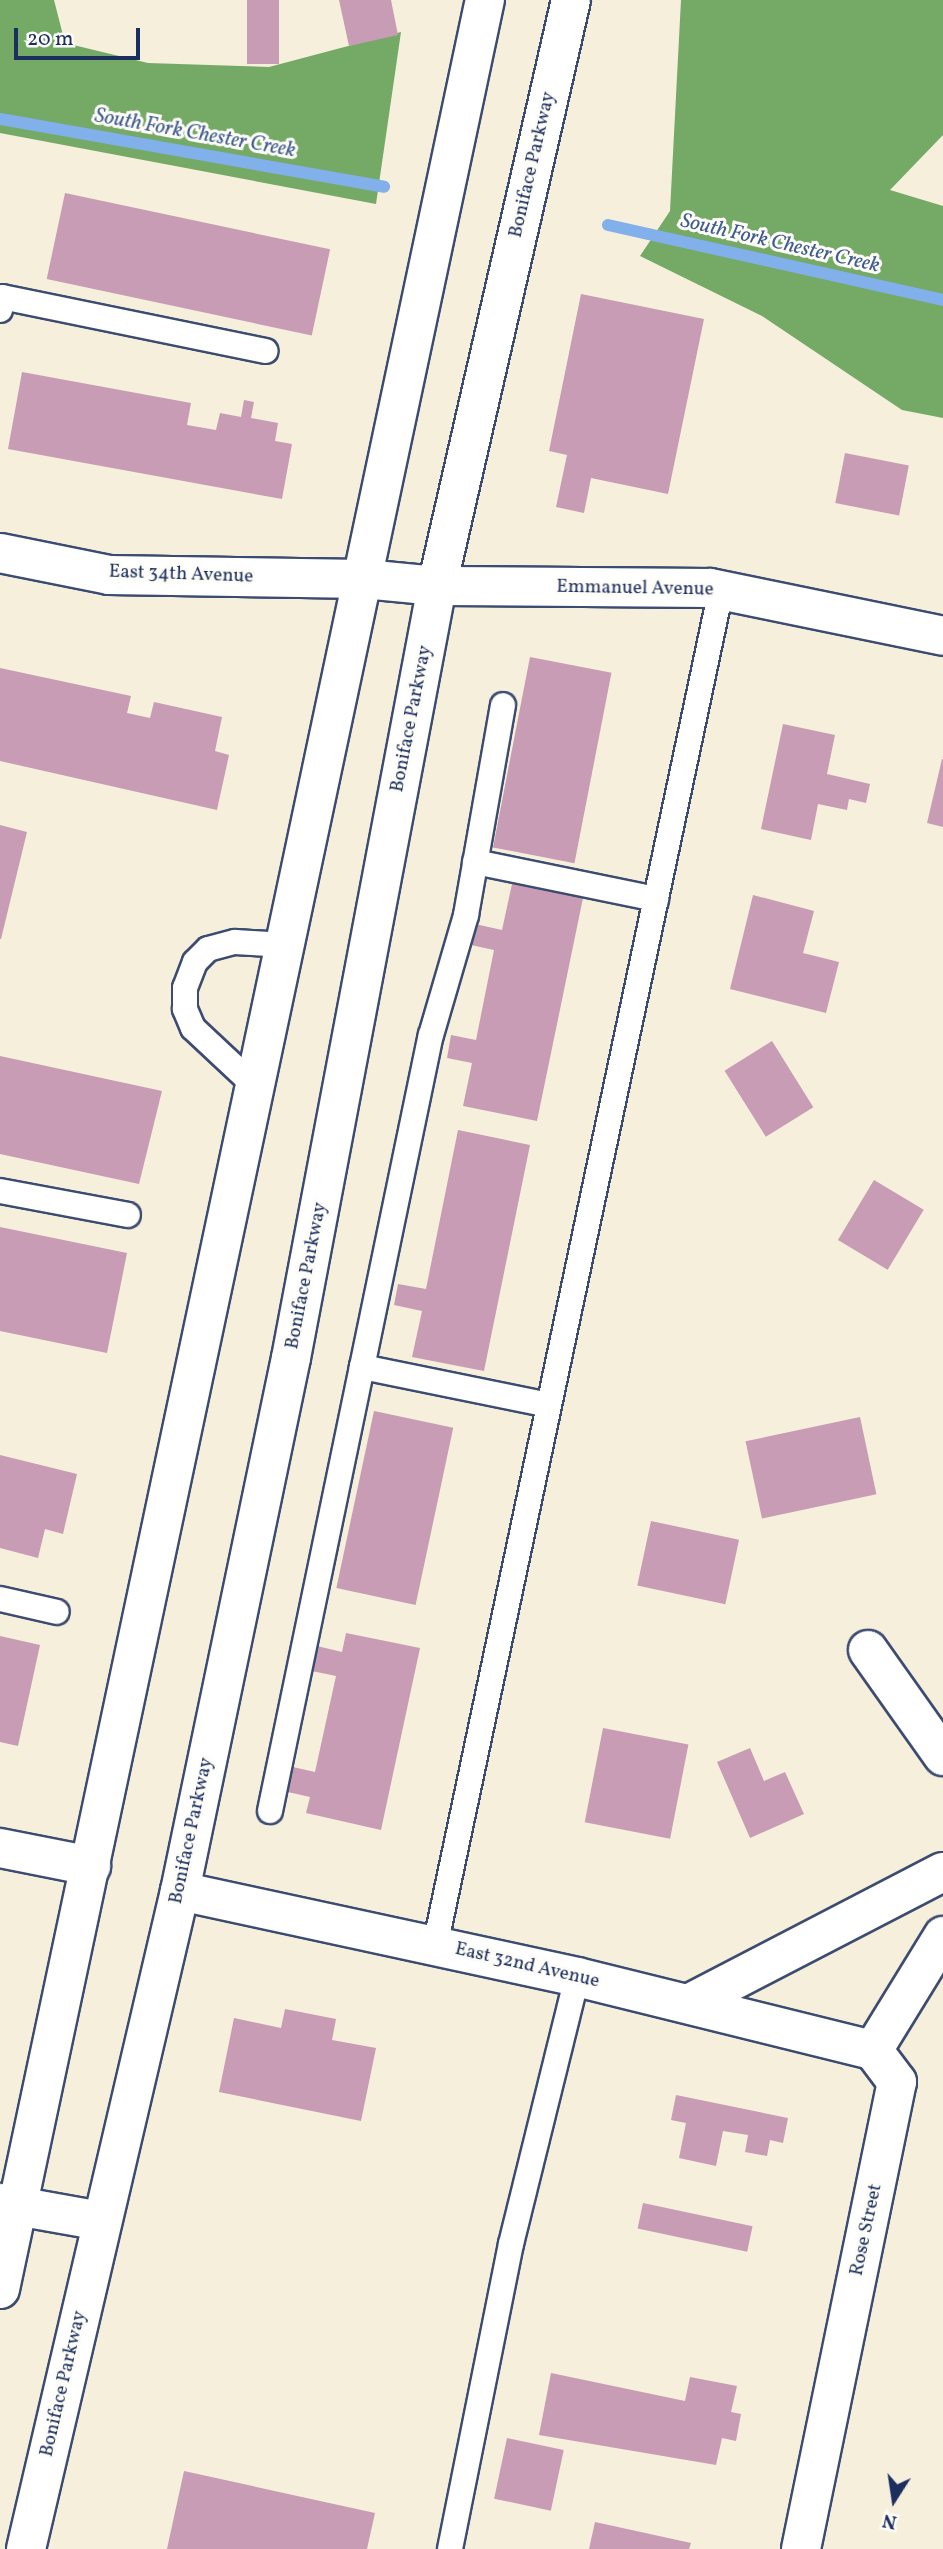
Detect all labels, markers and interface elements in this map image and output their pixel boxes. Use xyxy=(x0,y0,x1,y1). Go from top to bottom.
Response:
scale bar xyxy=(18,14,144,58)
text: 20 m xyxy=(27,25,73,54)
street label: Boniface Parkway xyxy=(505,90,561,240)
water label: South Fork Chester Creek xyxy=(93,104,297,164)
water label: South Fork Chester Creek xyxy=(678,209,882,279)
street label: East 34th Avenue xyxy=(108,561,254,589)
street label: Emmanuel Avenue xyxy=(556,576,714,602)
street label: Boniface Parkway xyxy=(387,644,437,794)
street label: Boniface Parkway xyxy=(282,1201,332,1351)
street label: Boniface Parkway xyxy=(165,1756,219,1906)
street label: East 32nd Avenue xyxy=(453,1938,601,1994)
street label: Rose Street xyxy=(846,2182,888,2278)
street label: Boniface Parkway xyxy=(36,2309,92,2459)
north arrow xyxy=(859,2465,929,2535)
text: N xyxy=(880,2506,899,2535)

